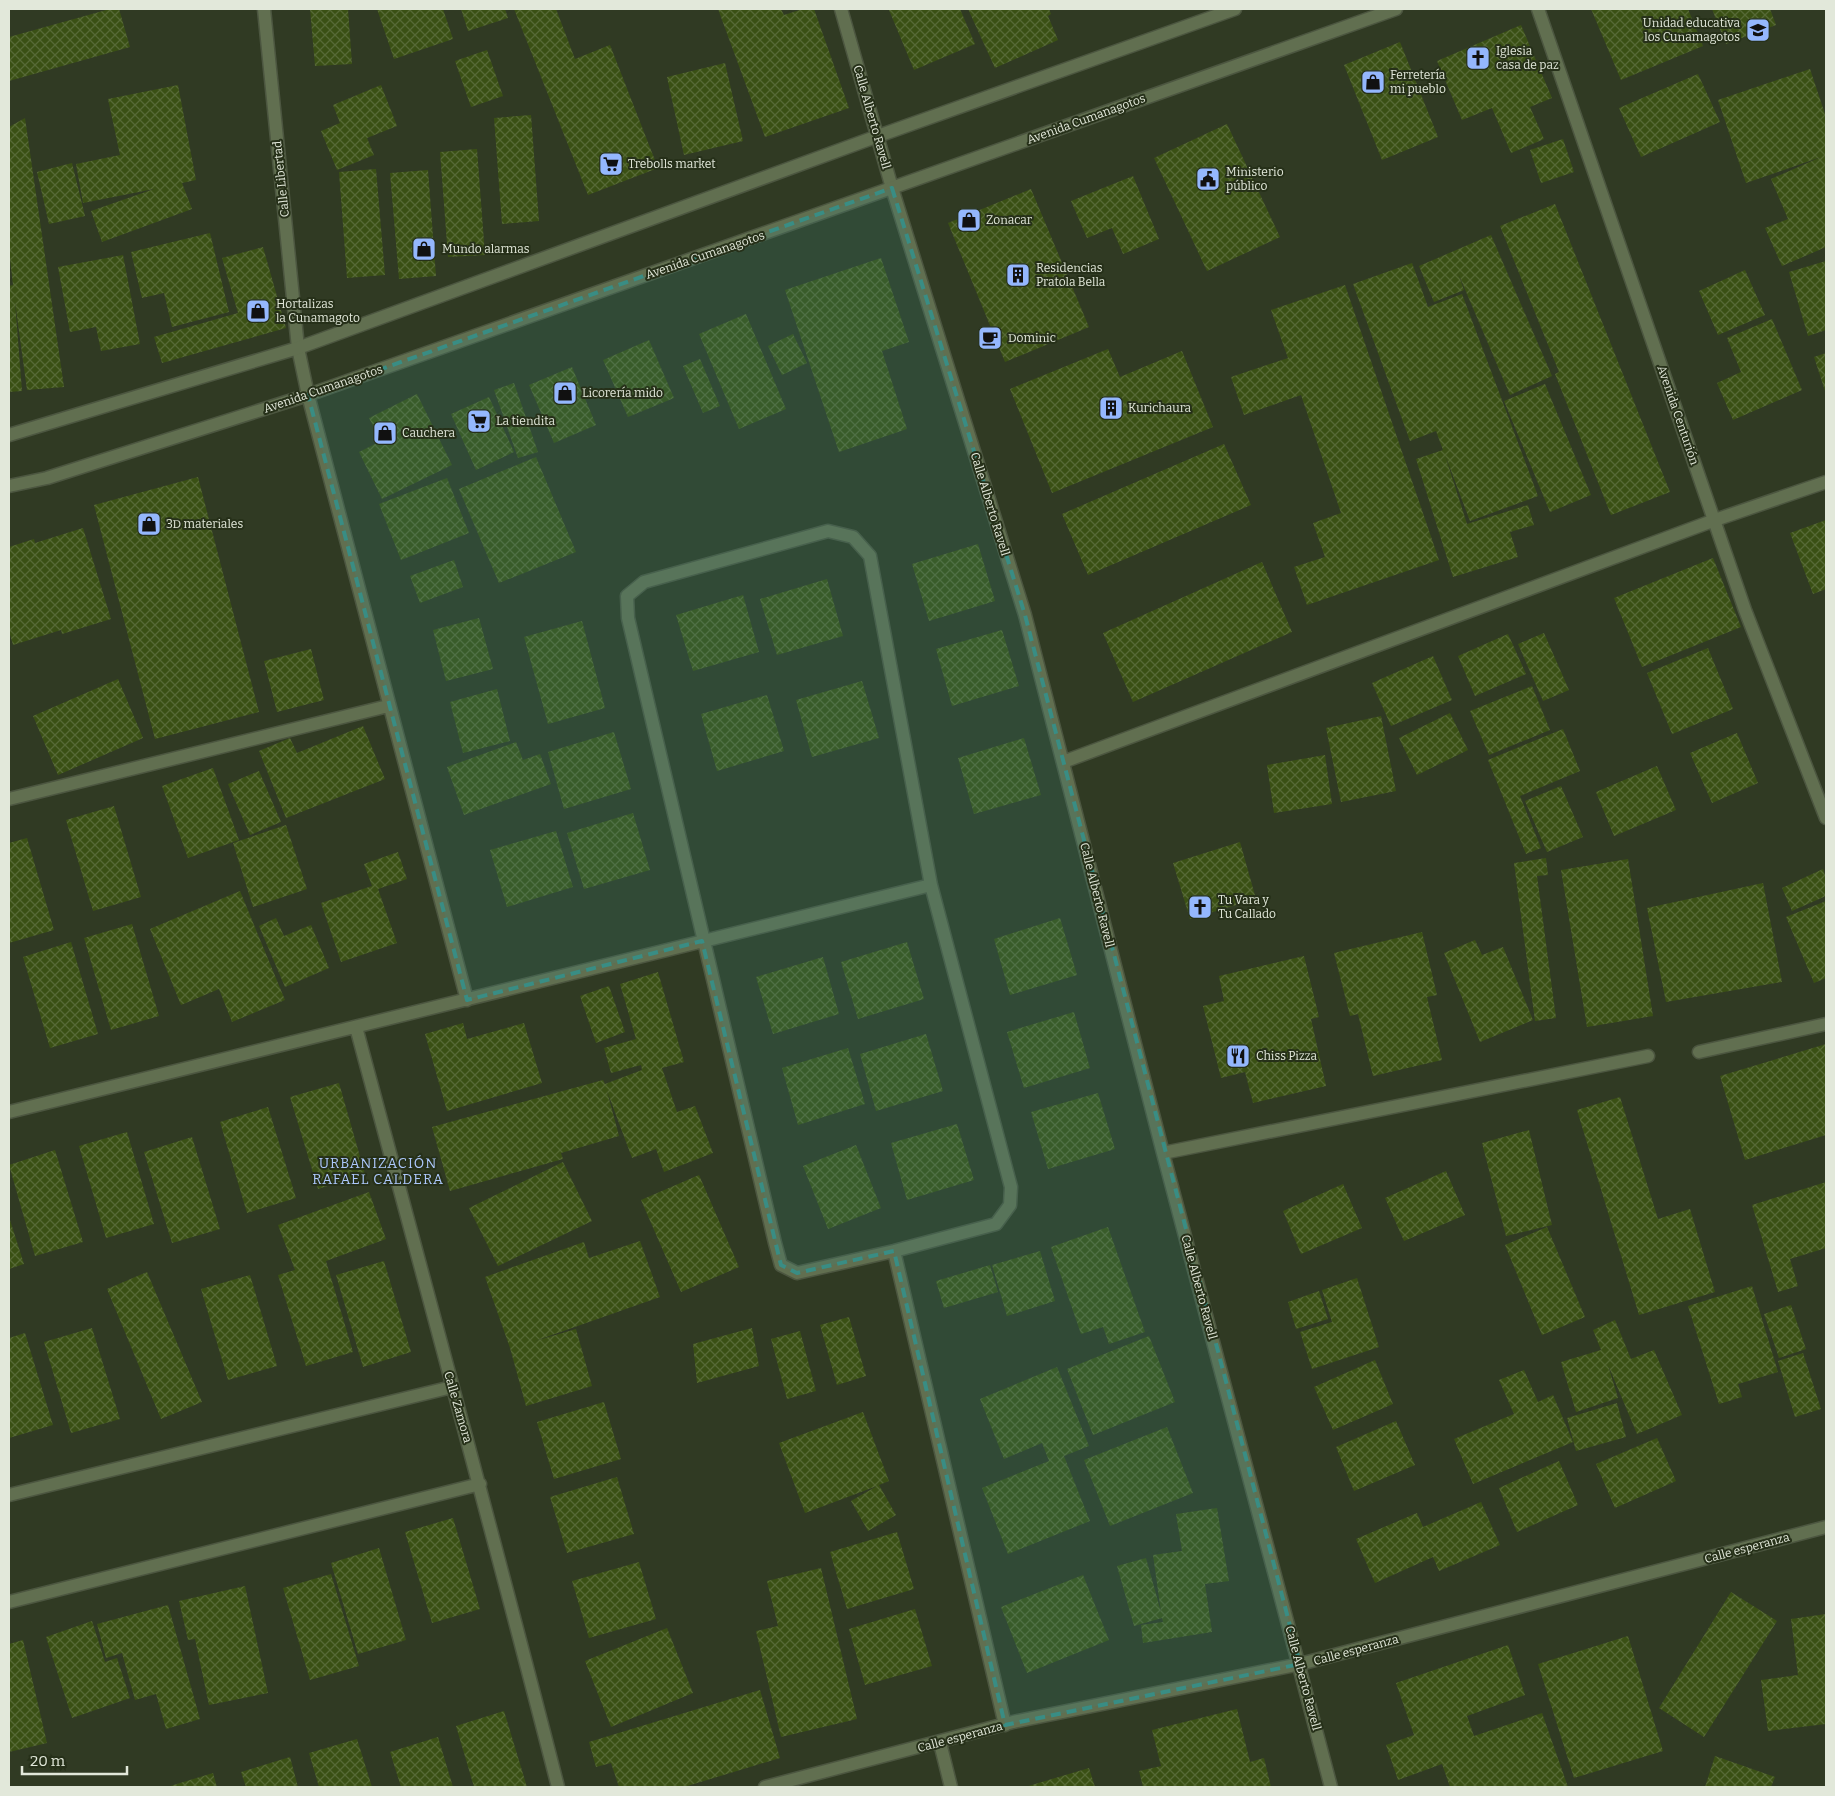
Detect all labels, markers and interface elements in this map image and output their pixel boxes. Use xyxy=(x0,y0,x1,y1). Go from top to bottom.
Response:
place label: Unidad educativa los Cunamagotos xyxy=(1643,16,1740,44)
school or university icon: Unidad educativa los Cunamagotos xyxy=(1745,17,1771,43)
place label: Iglesia casa de paz xyxy=(1496,44,1559,72)
church icon: Iglesia casa de paz xyxy=(1465,45,1491,71)
street label: Calle Alberto Ravell xyxy=(850,63,894,171)
place label: Ferretería mi pueblo xyxy=(1390,68,1446,96)
shop icon: Ferretería mi pueblo xyxy=(1360,69,1386,95)
street label: Avenida Cumanagotos xyxy=(1025,91,1147,147)
street label: Calle Libertad xyxy=(270,140,292,218)
supermarket icon: Trebolls market xyxy=(598,151,624,177)
place label: Trebolls market xyxy=(628,157,716,171)
place label: Ministerio público xyxy=(1226,165,1284,193)
public building icon: Ministerio público xyxy=(1195,166,1221,192)
shop icon: Zonacar xyxy=(956,207,982,233)
place label: Zonacar xyxy=(986,213,1033,227)
street label: Avenida Cumanagotos xyxy=(644,228,767,282)
shop icon: Mundo alarmas xyxy=(411,236,437,262)
place label: Mundo alarmas xyxy=(442,242,530,256)
place label: Residencias Pratola Bella xyxy=(1036,261,1106,289)
building icon: Residencias Pratola Bella xyxy=(1005,262,1031,288)
place label: Hortalizas la Cunamagoto xyxy=(276,297,360,325)
shop icon: Hortalizas la Cunamagoto xyxy=(245,298,271,324)
cafe icon: Dominic xyxy=(977,325,1003,351)
place label: Dominic xyxy=(1008,331,1056,345)
street label: Avenida Cumanagotos xyxy=(262,362,385,416)
street label: Avenida Centurión xyxy=(1654,363,1702,467)
shop icon: Licorería mido xyxy=(552,380,578,406)
place label: Licorería mido xyxy=(582,386,663,400)
building icon: Kurichaura xyxy=(1098,395,1124,421)
place label: Kurichaura xyxy=(1128,401,1192,415)
supermarket icon: La tiendita xyxy=(466,408,492,434)
place label: La tiendita xyxy=(496,414,555,428)
shop icon: Cauchera xyxy=(372,420,398,446)
place label: Cauchera xyxy=(402,426,455,440)
street label: Calle Alberto Ravell xyxy=(968,451,1013,558)
shop icon: 3D materiales xyxy=(136,511,162,537)
place label: 3D materiales xyxy=(166,517,243,531)
street label: Calle Alberto Ravell xyxy=(1077,841,1117,949)
place label: Tu Vara y Tu Callado xyxy=(1218,893,1276,921)
church icon: Tu Vara y Tu Callado xyxy=(1187,894,1213,920)
restaurant icon: Chiss Pizza xyxy=(1225,1043,1251,1069)
place label: Chiss Pizza xyxy=(1256,1049,1317,1063)
district label: URBANIZACIÓN RAFAEL CALDERA xyxy=(312,1154,444,1188)
street label: Calle Alberto Ravell xyxy=(1178,1233,1220,1341)
street label: Calle Zamora xyxy=(441,1370,475,1445)
street label: Calle esperanza xyxy=(1703,1530,1791,1566)
street label: Calle Alberto Ravell xyxy=(1282,1624,1324,1732)
street label: Calle esperanza xyxy=(1312,1632,1400,1668)
street label: Calle esperanza xyxy=(916,1719,1004,1755)
scale bar xyxy=(22,1744,128,1776)
text: 20 m xyxy=(30,1752,66,1770)

